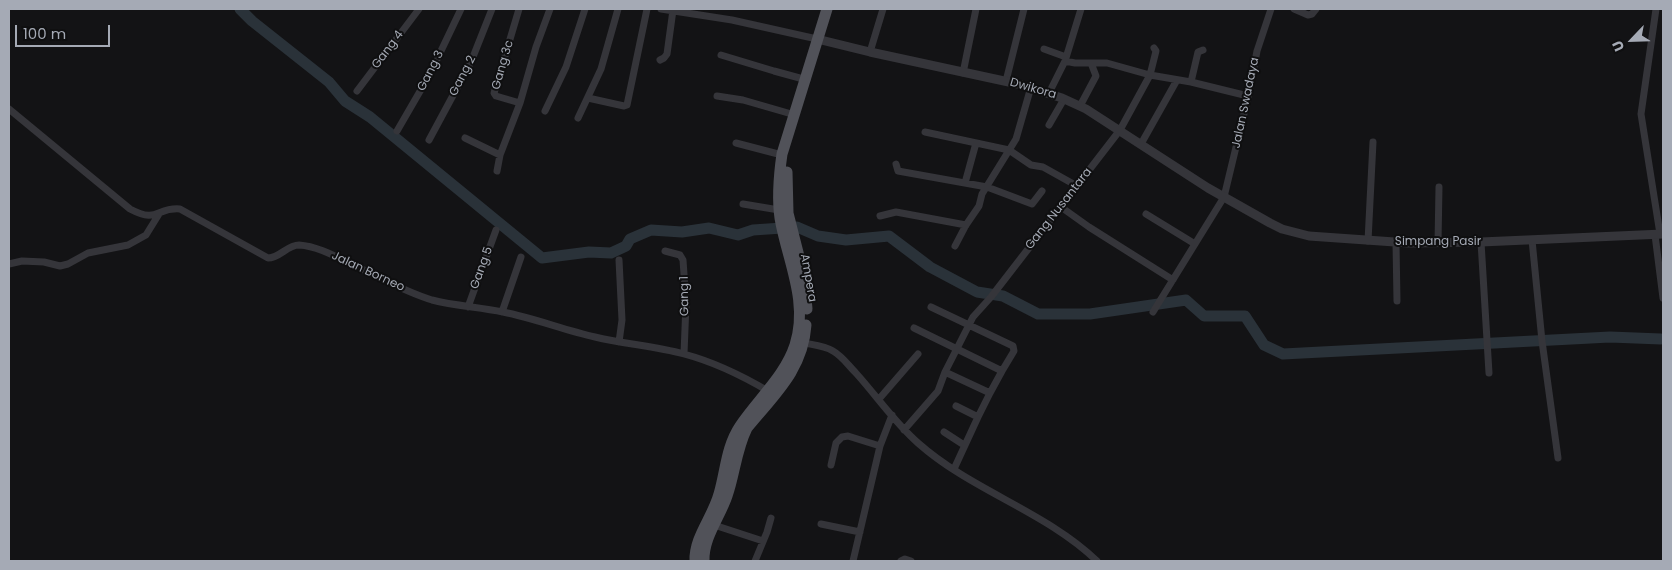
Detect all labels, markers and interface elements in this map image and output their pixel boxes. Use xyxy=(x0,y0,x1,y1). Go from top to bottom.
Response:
scale bar xyxy=(18,15,112,47)
north arrow xyxy=(1607,15,1657,65)
text: 100 m xyxy=(23,23,66,44)
street label: Gang 4 xyxy=(369,28,407,72)
text: U xyxy=(1607,38,1629,55)
street label: Gang 3c xyxy=(489,39,517,91)
street label: Gang 3 xyxy=(415,48,447,94)
street label: Gang 2 xyxy=(447,53,479,99)
street label: Jalan Swadaya xyxy=(1229,56,1263,150)
street label: Dwikora xyxy=(1008,76,1058,102)
street label: Gang Nusantara xyxy=(1023,165,1095,253)
street label: Simpang Pasir xyxy=(1395,235,1481,249)
street label: Gang 5 xyxy=(468,245,496,291)
street label: Jalan Borneo xyxy=(329,249,407,295)
street label: Ampera xyxy=(797,253,819,303)
street label: Gang 1 xyxy=(677,276,693,316)

